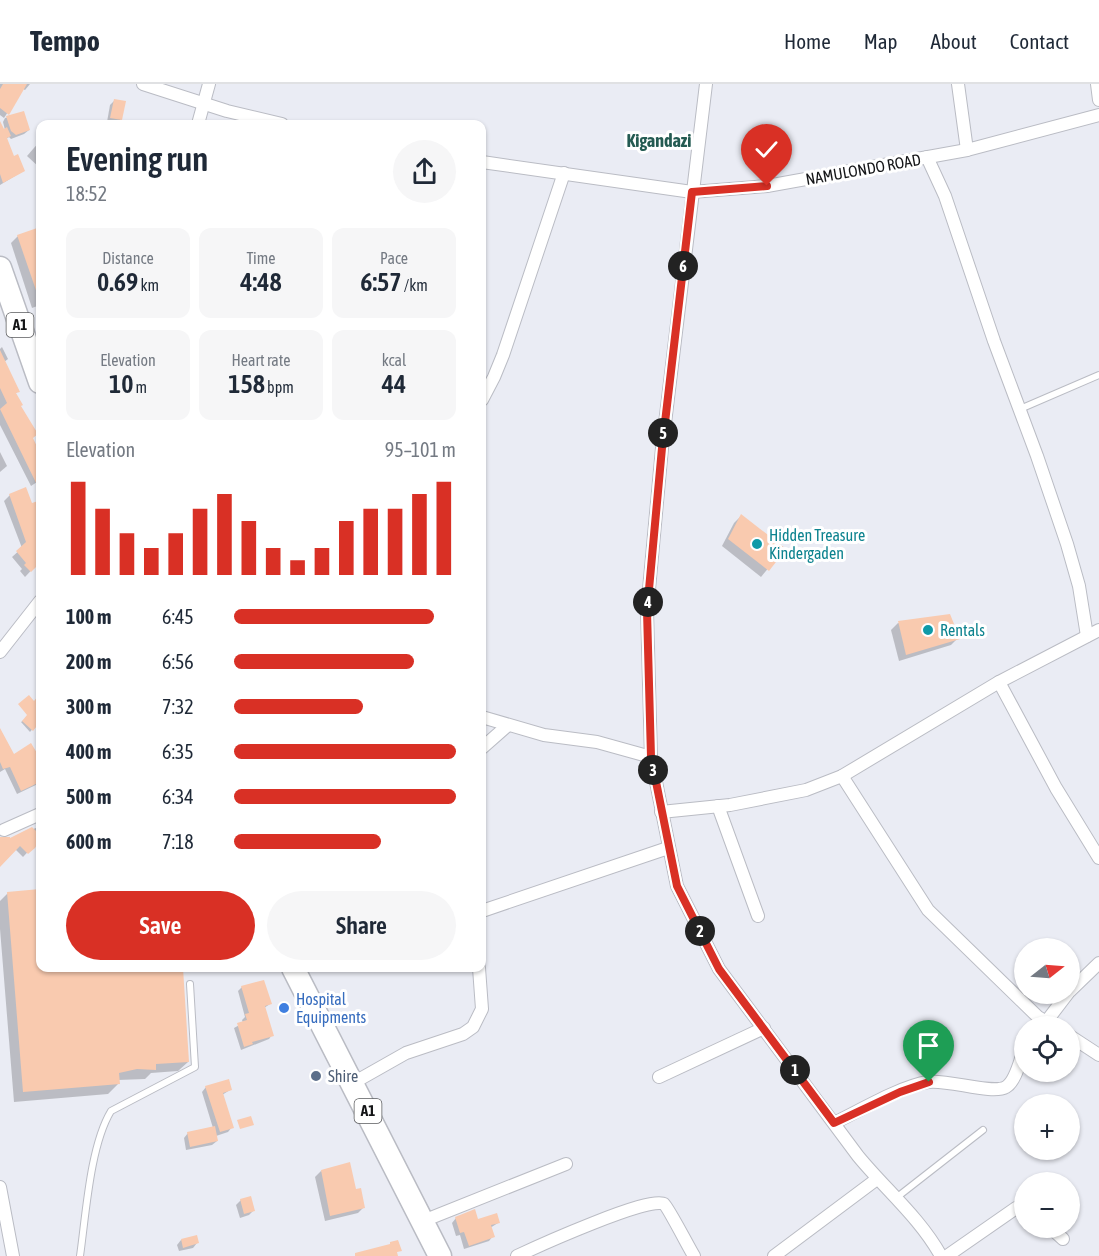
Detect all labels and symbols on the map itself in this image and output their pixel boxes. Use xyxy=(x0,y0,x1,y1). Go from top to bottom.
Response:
pin xyxy=(741,124,792,186)
district label: Kigandazi xyxy=(627,130,691,151)
street label: NAMULONDO ROAD xyxy=(804,150,922,188)
pin: 6 xyxy=(668,251,698,281)
road number: A1 xyxy=(7,313,34,337)
pin: 5 xyxy=(648,418,678,448)
place label: Hidden Treasure Kindergaden xyxy=(769,526,865,563)
marker: Hidden Treasure Kindergaden xyxy=(750,537,764,551)
pin: 4 xyxy=(633,587,663,617)
place label: Rentals xyxy=(940,621,985,639)
marker: Rentals xyxy=(921,623,935,637)
pin: 3 xyxy=(638,755,668,785)
pin: 2 xyxy=(685,916,715,946)
north arrow xyxy=(1014,938,1080,1004)
place label: Hospital Equipments xyxy=(296,990,367,1027)
marker: Hospital Equipments xyxy=(277,1001,291,1015)
pin xyxy=(903,1020,954,1082)
pin: 1 xyxy=(780,1055,810,1085)
place label: Shire xyxy=(328,1067,358,1085)
marker: Shire xyxy=(309,1069,323,1083)
road number: A1 xyxy=(354,1099,382,1123)

